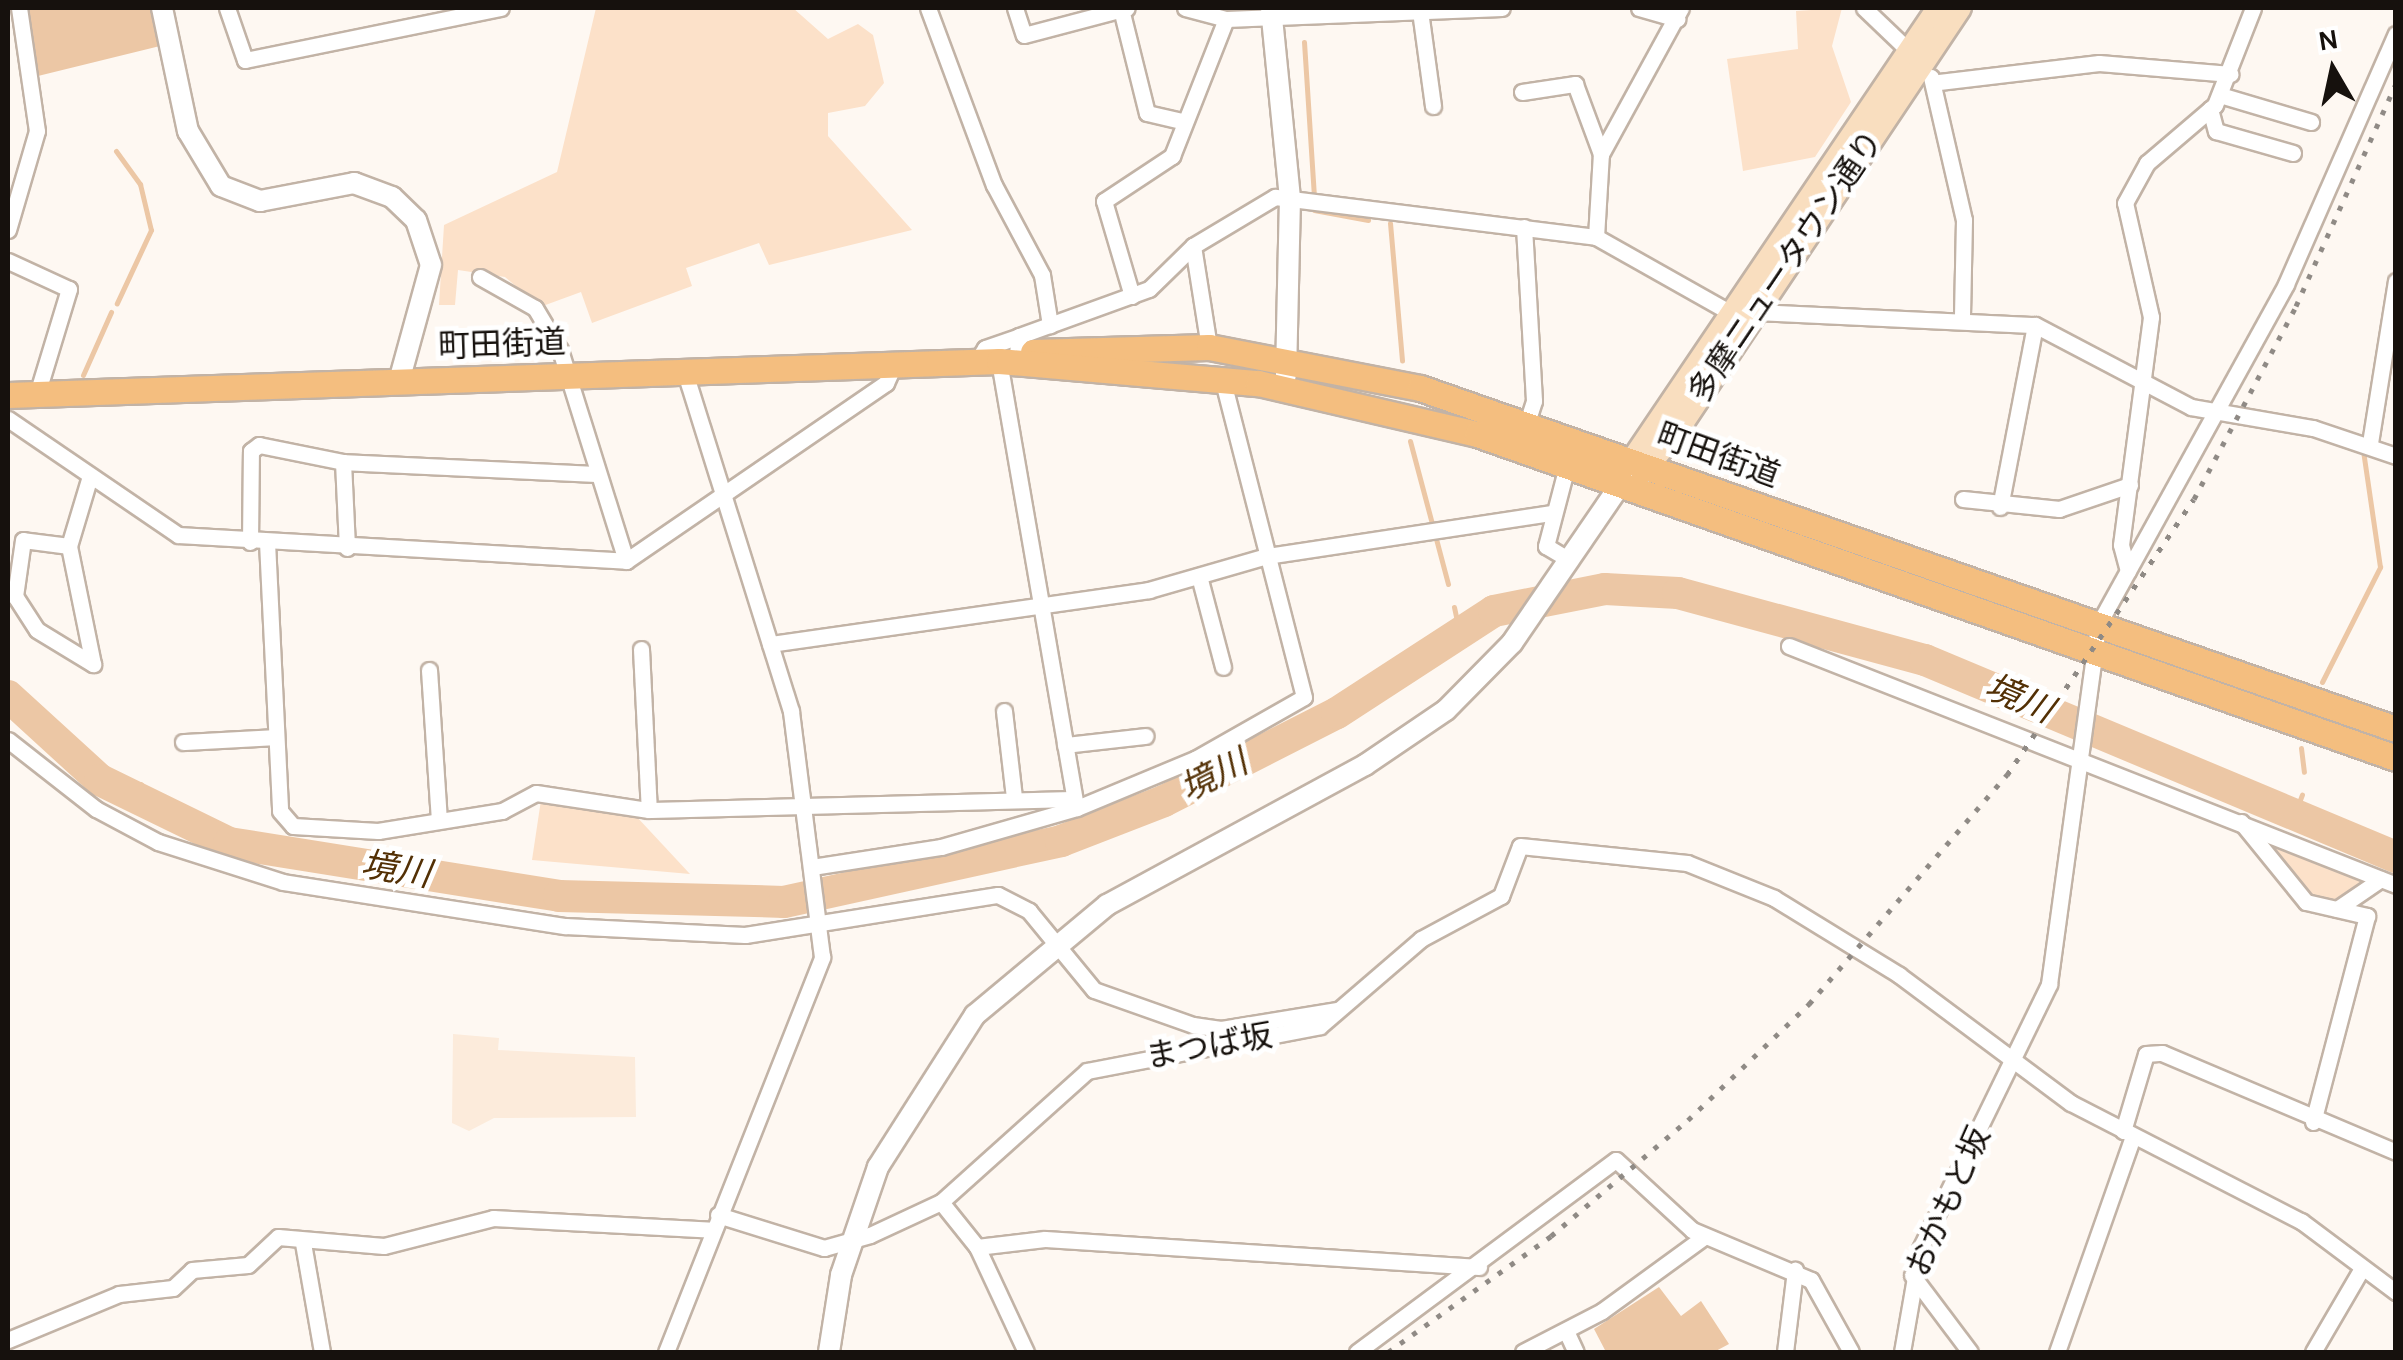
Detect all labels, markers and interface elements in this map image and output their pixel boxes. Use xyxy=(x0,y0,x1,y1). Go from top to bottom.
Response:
north arrow xyxy=(2283,20,2383,120)
text: N xyxy=(2316,22,2341,58)
street label: 多摩ニュータウン通り xyxy=(1681,124,1891,410)
street label: 町田街道 xyxy=(437,324,567,366)
street label: 町田街道 xyxy=(1651,416,1785,496)
water label: 境川 xyxy=(1979,666,2059,732)
water label: 境川 xyxy=(1173,741,1255,811)
water label: 境川 xyxy=(358,844,434,896)
street label: まつば坂 xyxy=(1143,1017,1275,1077)
street label: おかもと坂 xyxy=(1899,1121,1999,1283)

